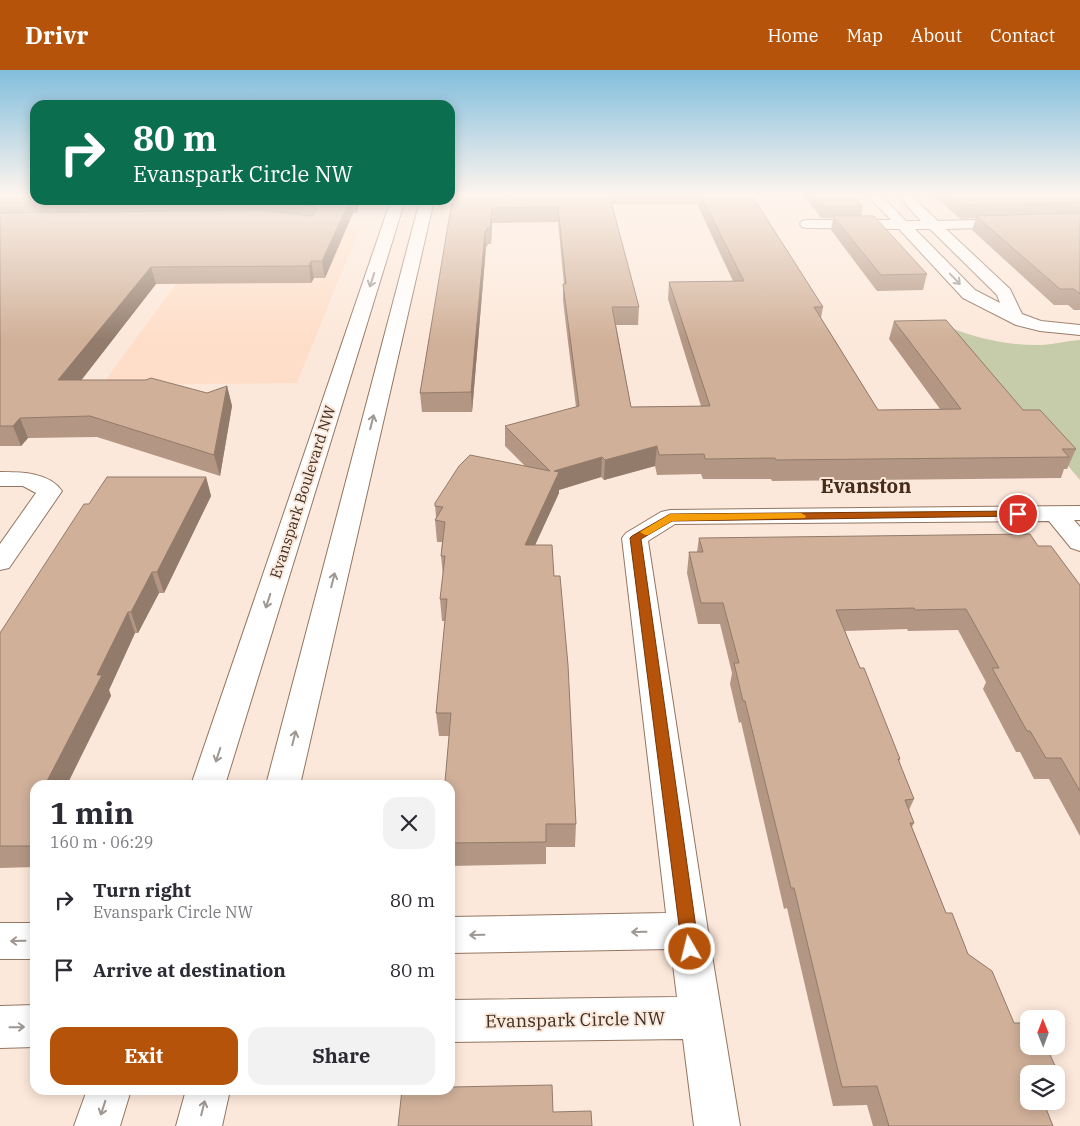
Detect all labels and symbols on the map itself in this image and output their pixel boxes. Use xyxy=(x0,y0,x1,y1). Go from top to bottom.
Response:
one-way arrow xyxy=(367,271,376,287)
one-way arrow xyxy=(949,273,961,285)
street label: Evanspark Boulevard NW xyxy=(266,403,340,581)
one-way arrow xyxy=(368,415,377,431)
district label: Evanston xyxy=(821,472,912,499)
pin xyxy=(997,493,1039,535)
one-way arrow xyxy=(329,572,338,588)
one-way arrow xyxy=(263,592,272,608)
one-way arrow xyxy=(290,730,299,746)
one-way arrow xyxy=(213,747,222,763)
position arrow xyxy=(663,922,715,974)
one-way arrow xyxy=(632,927,648,937)
one-way arrow xyxy=(469,930,486,940)
one-way arrow xyxy=(10,936,26,946)
street label: Evanspark Circle NW xyxy=(485,1006,666,1033)
north arrow xyxy=(1020,1010,1065,1055)
one-way arrow xyxy=(9,1022,25,1032)
one-way arrow xyxy=(98,1100,107,1115)
one-way arrow xyxy=(199,1100,208,1116)

